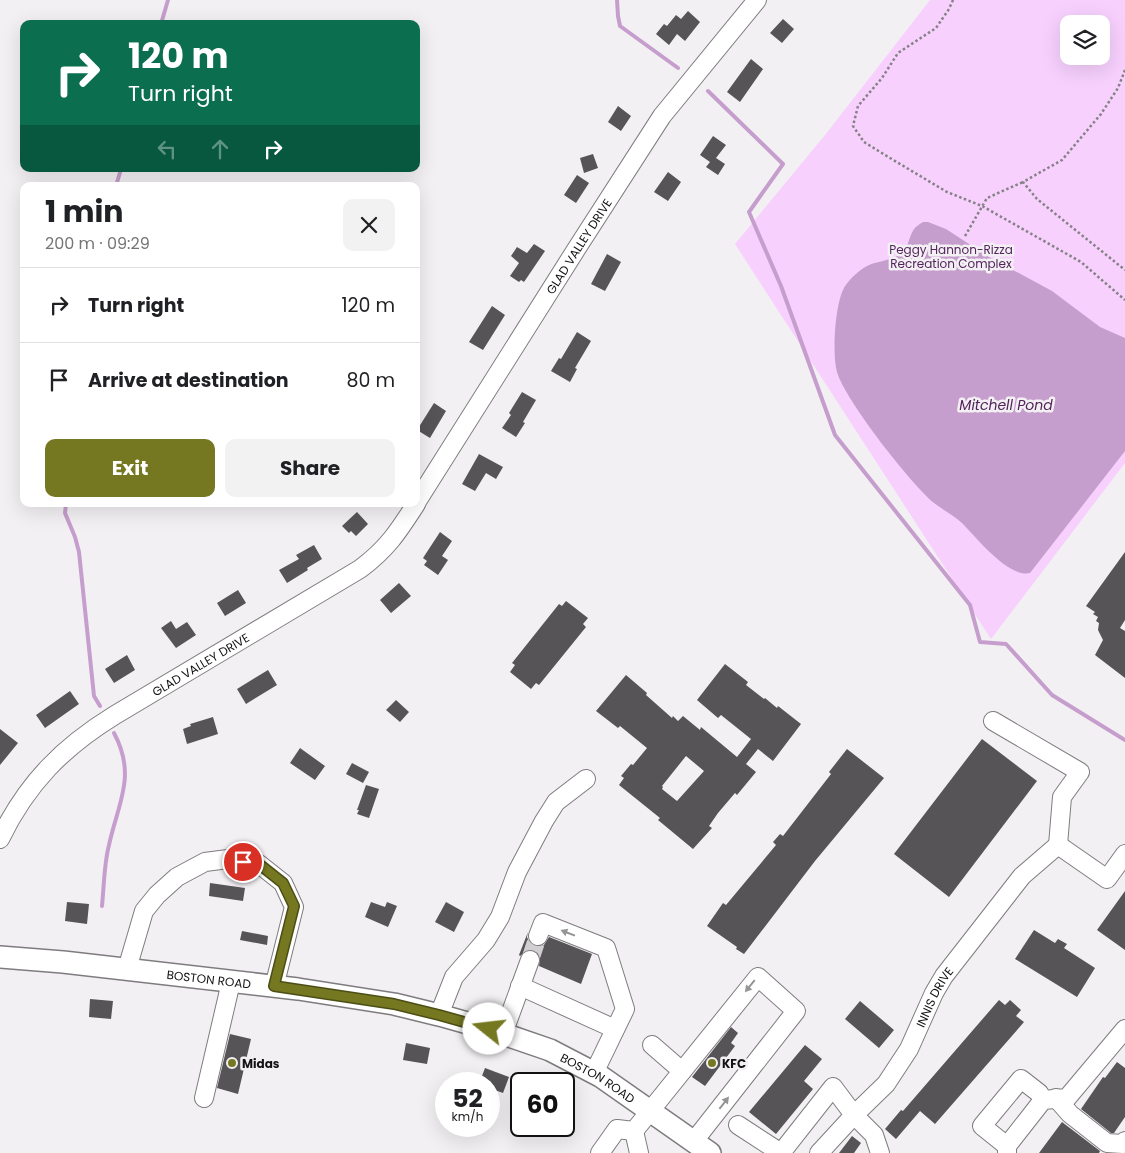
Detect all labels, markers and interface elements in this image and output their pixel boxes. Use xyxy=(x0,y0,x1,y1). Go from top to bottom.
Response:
map controls xyxy=(1060,15,1110,65)
button: layers xyxy=(1060,15,1110,65)
text: 120 m xyxy=(128,31,228,80)
icon: right xyxy=(45,40,110,105)
text: Turn right xyxy=(128,78,233,109)
icon: left xyxy=(153,135,181,163)
icon: ahead xyxy=(206,135,234,163)
icon: right xyxy=(259,135,287,163)
text: 1 min xyxy=(45,190,123,233)
street label: GLAD VALLEY DRIVE xyxy=(542,195,615,297)
button: close xyxy=(343,199,395,251)
text: 200 m · 09:29 xyxy=(45,232,150,255)
park label: Peggy Hannon-Rizza Recreation Complex xyxy=(889,241,1013,272)
icon: right xyxy=(45,291,73,319)
text: Turn right xyxy=(88,292,184,319)
text: 120 m xyxy=(341,292,395,319)
icon: arrive xyxy=(45,366,73,394)
text: Arrive at destination xyxy=(88,367,289,394)
text: 80 m xyxy=(346,367,395,394)
water label: Mitchell Pond xyxy=(959,395,1053,415)
button: Exit xyxy=(45,439,215,497)
button: Share xyxy=(225,439,395,497)
street label: GLAD VALLEY DRIVE xyxy=(149,629,252,700)
pin xyxy=(222,841,264,883)
icon: arrive xyxy=(229,848,257,876)
one-way arrow xyxy=(560,929,575,937)
street label: INNIS DRIVE xyxy=(911,963,957,1030)
street label: BOSTON ROAD xyxy=(166,965,252,992)
one-way arrow xyxy=(745,979,756,992)
position arrow xyxy=(462,1002,514,1054)
street label: BOSTON ROAD xyxy=(558,1048,639,1107)
place label: Midas xyxy=(242,1055,280,1072)
place label: KFC xyxy=(722,1055,746,1072)
marker: Midas xyxy=(226,1057,238,1069)
marker: KFC xyxy=(706,1057,718,1069)
speed limit sign: 60 xyxy=(510,1072,575,1137)
text: 52 xyxy=(452,1081,483,1116)
one-way arrow xyxy=(719,1097,730,1110)
text: km/h xyxy=(452,1108,483,1125)

